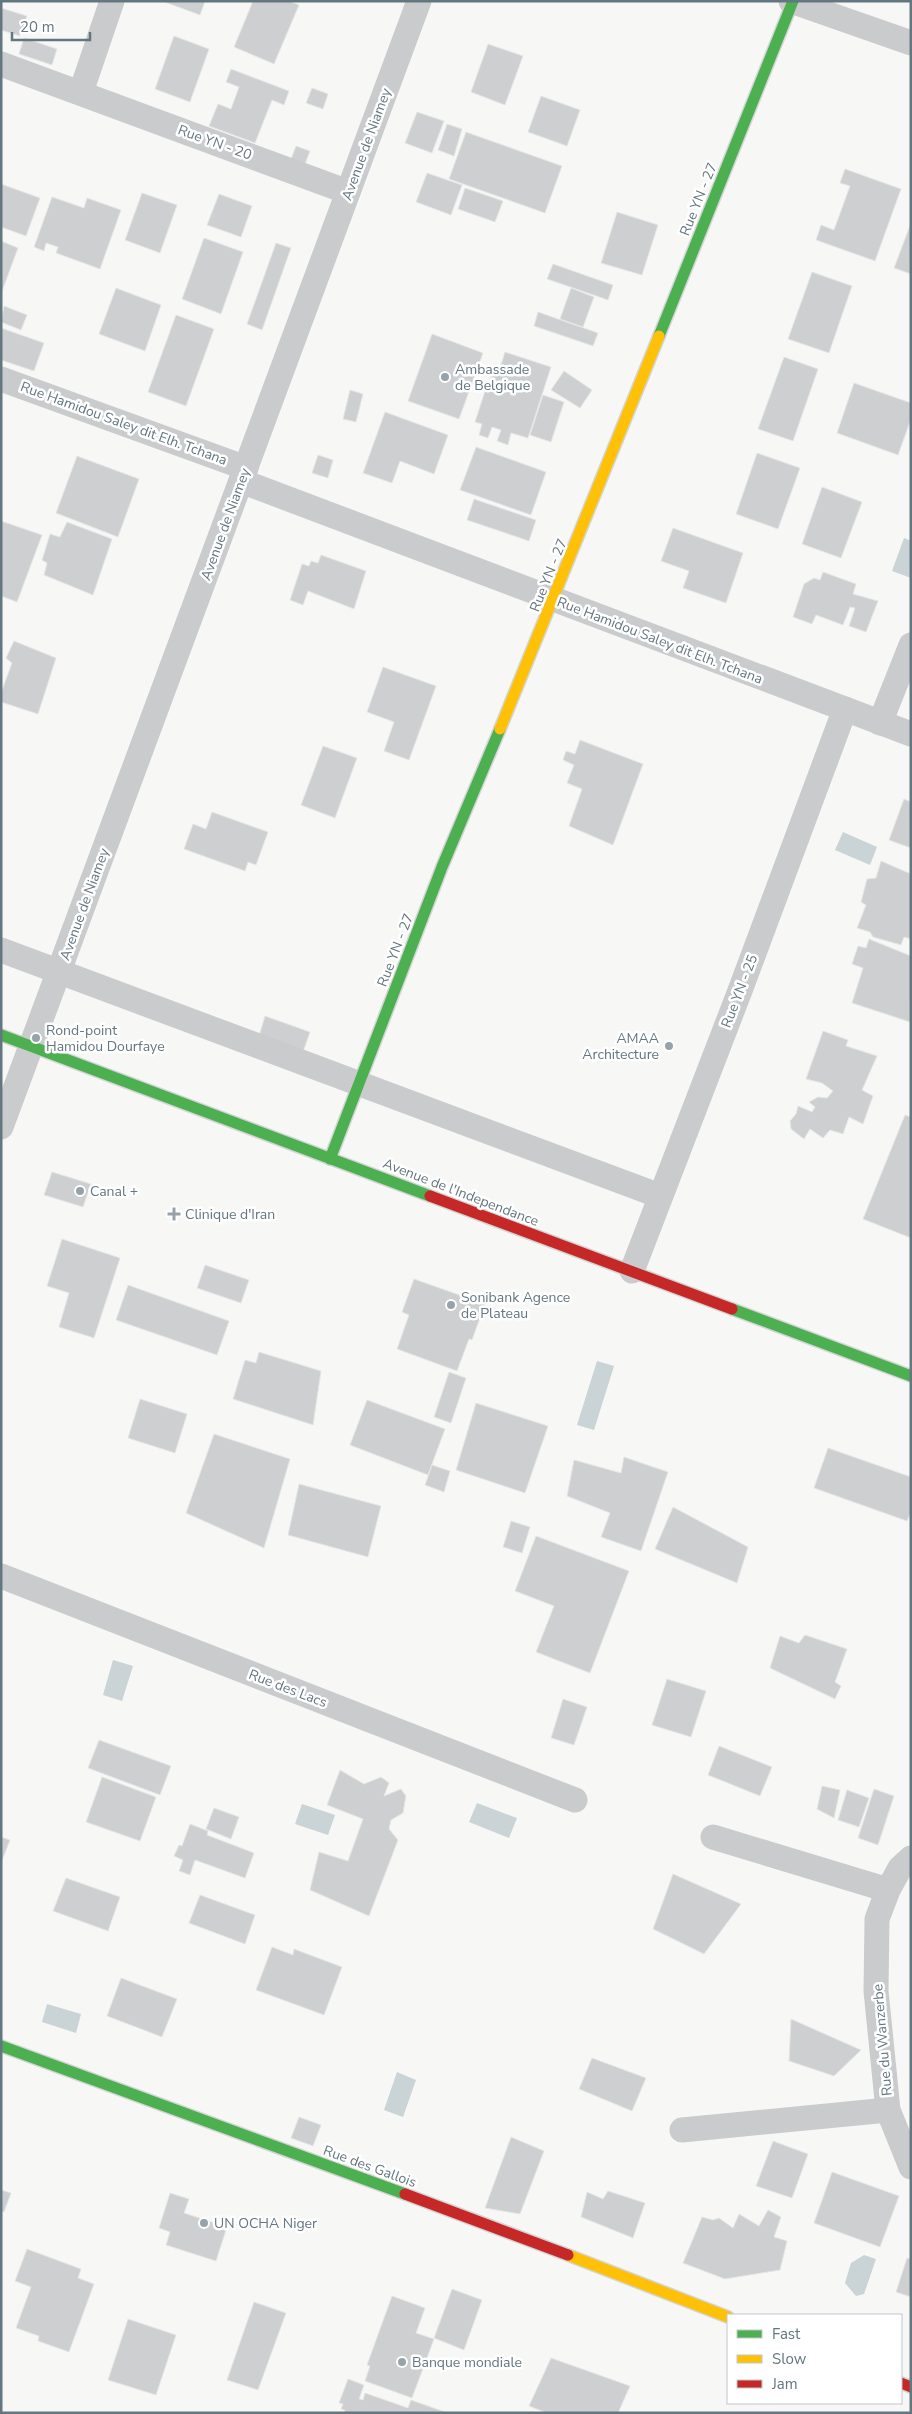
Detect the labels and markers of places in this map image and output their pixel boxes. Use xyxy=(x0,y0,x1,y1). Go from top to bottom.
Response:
place label: Ambassade de Belgique xyxy=(455,360,530,395)
marker: Ambassade de Belgique xyxy=(439,371,451,383)
place label: Rond-point Hamidou Dourfaye xyxy=(46,1021,165,1056)
place label: AMAA Architecture xyxy=(582,1029,659,1064)
marker: Rond-point Hamidou Dourfaye xyxy=(30,1032,42,1044)
marker: AMAA Architecture xyxy=(663,1040,675,1052)
place label: Canal + xyxy=(90,1182,138,1201)
marker: Canal + xyxy=(74,1185,86,1197)
place label: Clinique d'Iran xyxy=(185,1205,275,1224)
marker: Clinique d'Iran xyxy=(167,1207,181,1221)
place label: Sonibank Agence de Plateau xyxy=(461,1288,570,1323)
marker: Sonibank Agence de Plateau xyxy=(445,1299,457,1311)
place label: UN OCHA Niger xyxy=(214,2214,317,2233)
marker: UN OCHA Niger xyxy=(198,2217,210,2229)
place label: Banque mondiale xyxy=(412,2353,522,2372)
marker: Banque mondiale xyxy=(396,2356,408,2368)

